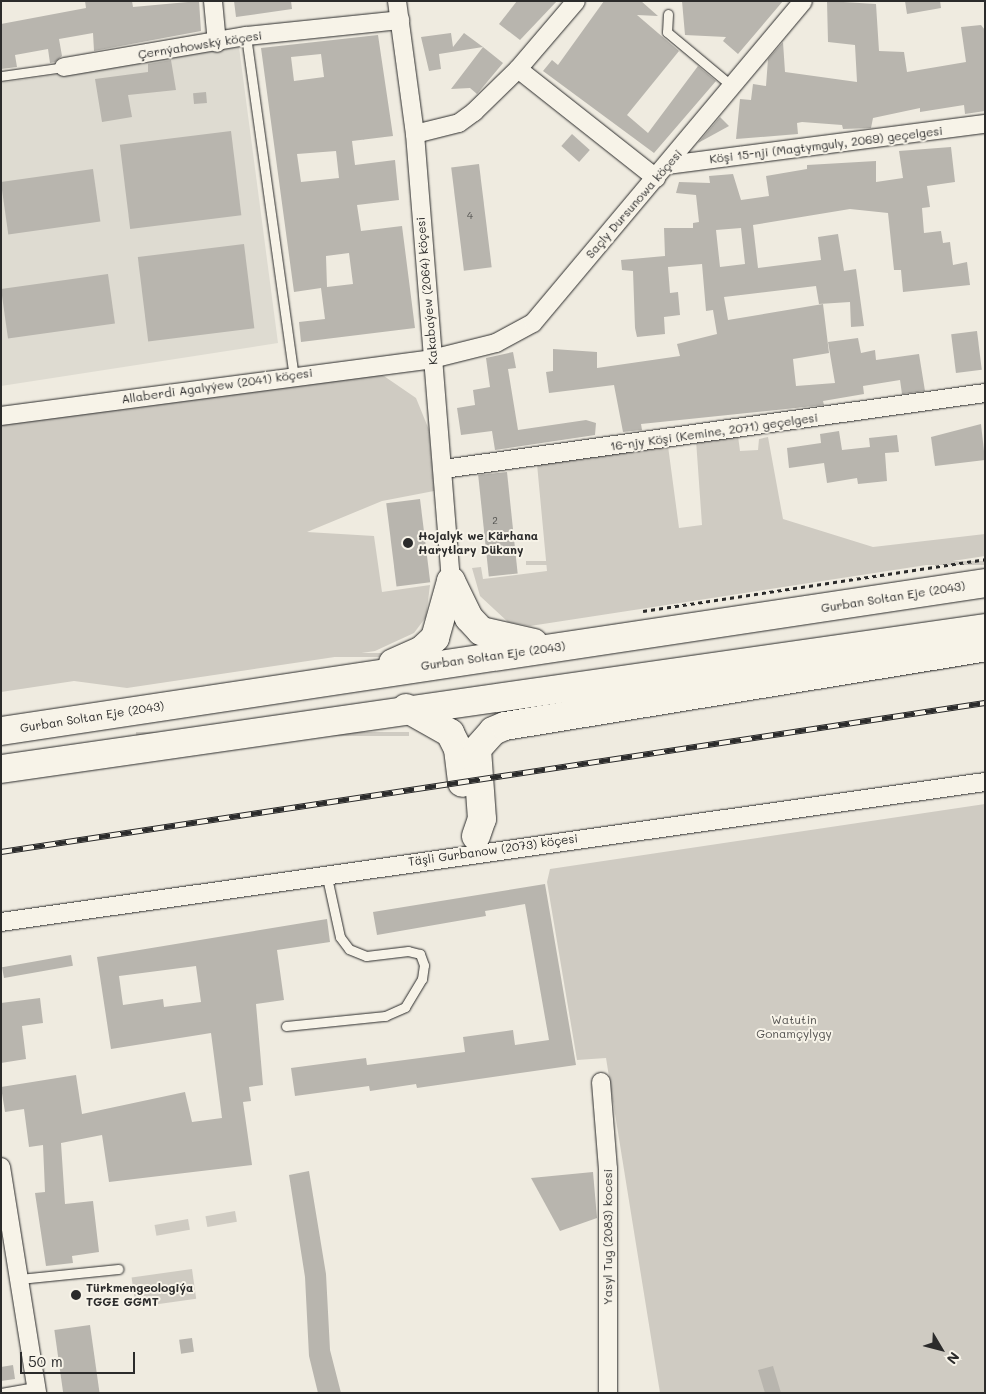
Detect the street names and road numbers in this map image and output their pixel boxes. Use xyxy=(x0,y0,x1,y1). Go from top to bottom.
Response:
street label: Çernýahowský köçesi xyxy=(137,28,263,62)
street label: Köşi 15-nji (Magtymguly, 2069) geçelgesi xyxy=(709,124,943,166)
street label: Saçly Dursunowa köçesi xyxy=(583,147,685,261)
street label: Kakabaýew (2064) köçesi xyxy=(413,216,441,366)
street label: Allaberdi Agalyýew (2041) köçesi xyxy=(121,365,313,407)
street label: 16-njy Köşi (Kemine, 2071) geçelgesi xyxy=(609,410,819,454)
street label: Gurban Soltan Eje (2043) xyxy=(820,578,966,616)
street label: Gurban Soltan Eje (2043) xyxy=(420,639,566,673)
street label: Gurban Soltan Eje (2043) xyxy=(19,698,165,736)
street label: Täşli Gurbanow (2073) köçesi xyxy=(407,831,579,869)
street label: Yasyl Tug (2083) kocesi xyxy=(601,1169,615,1305)

